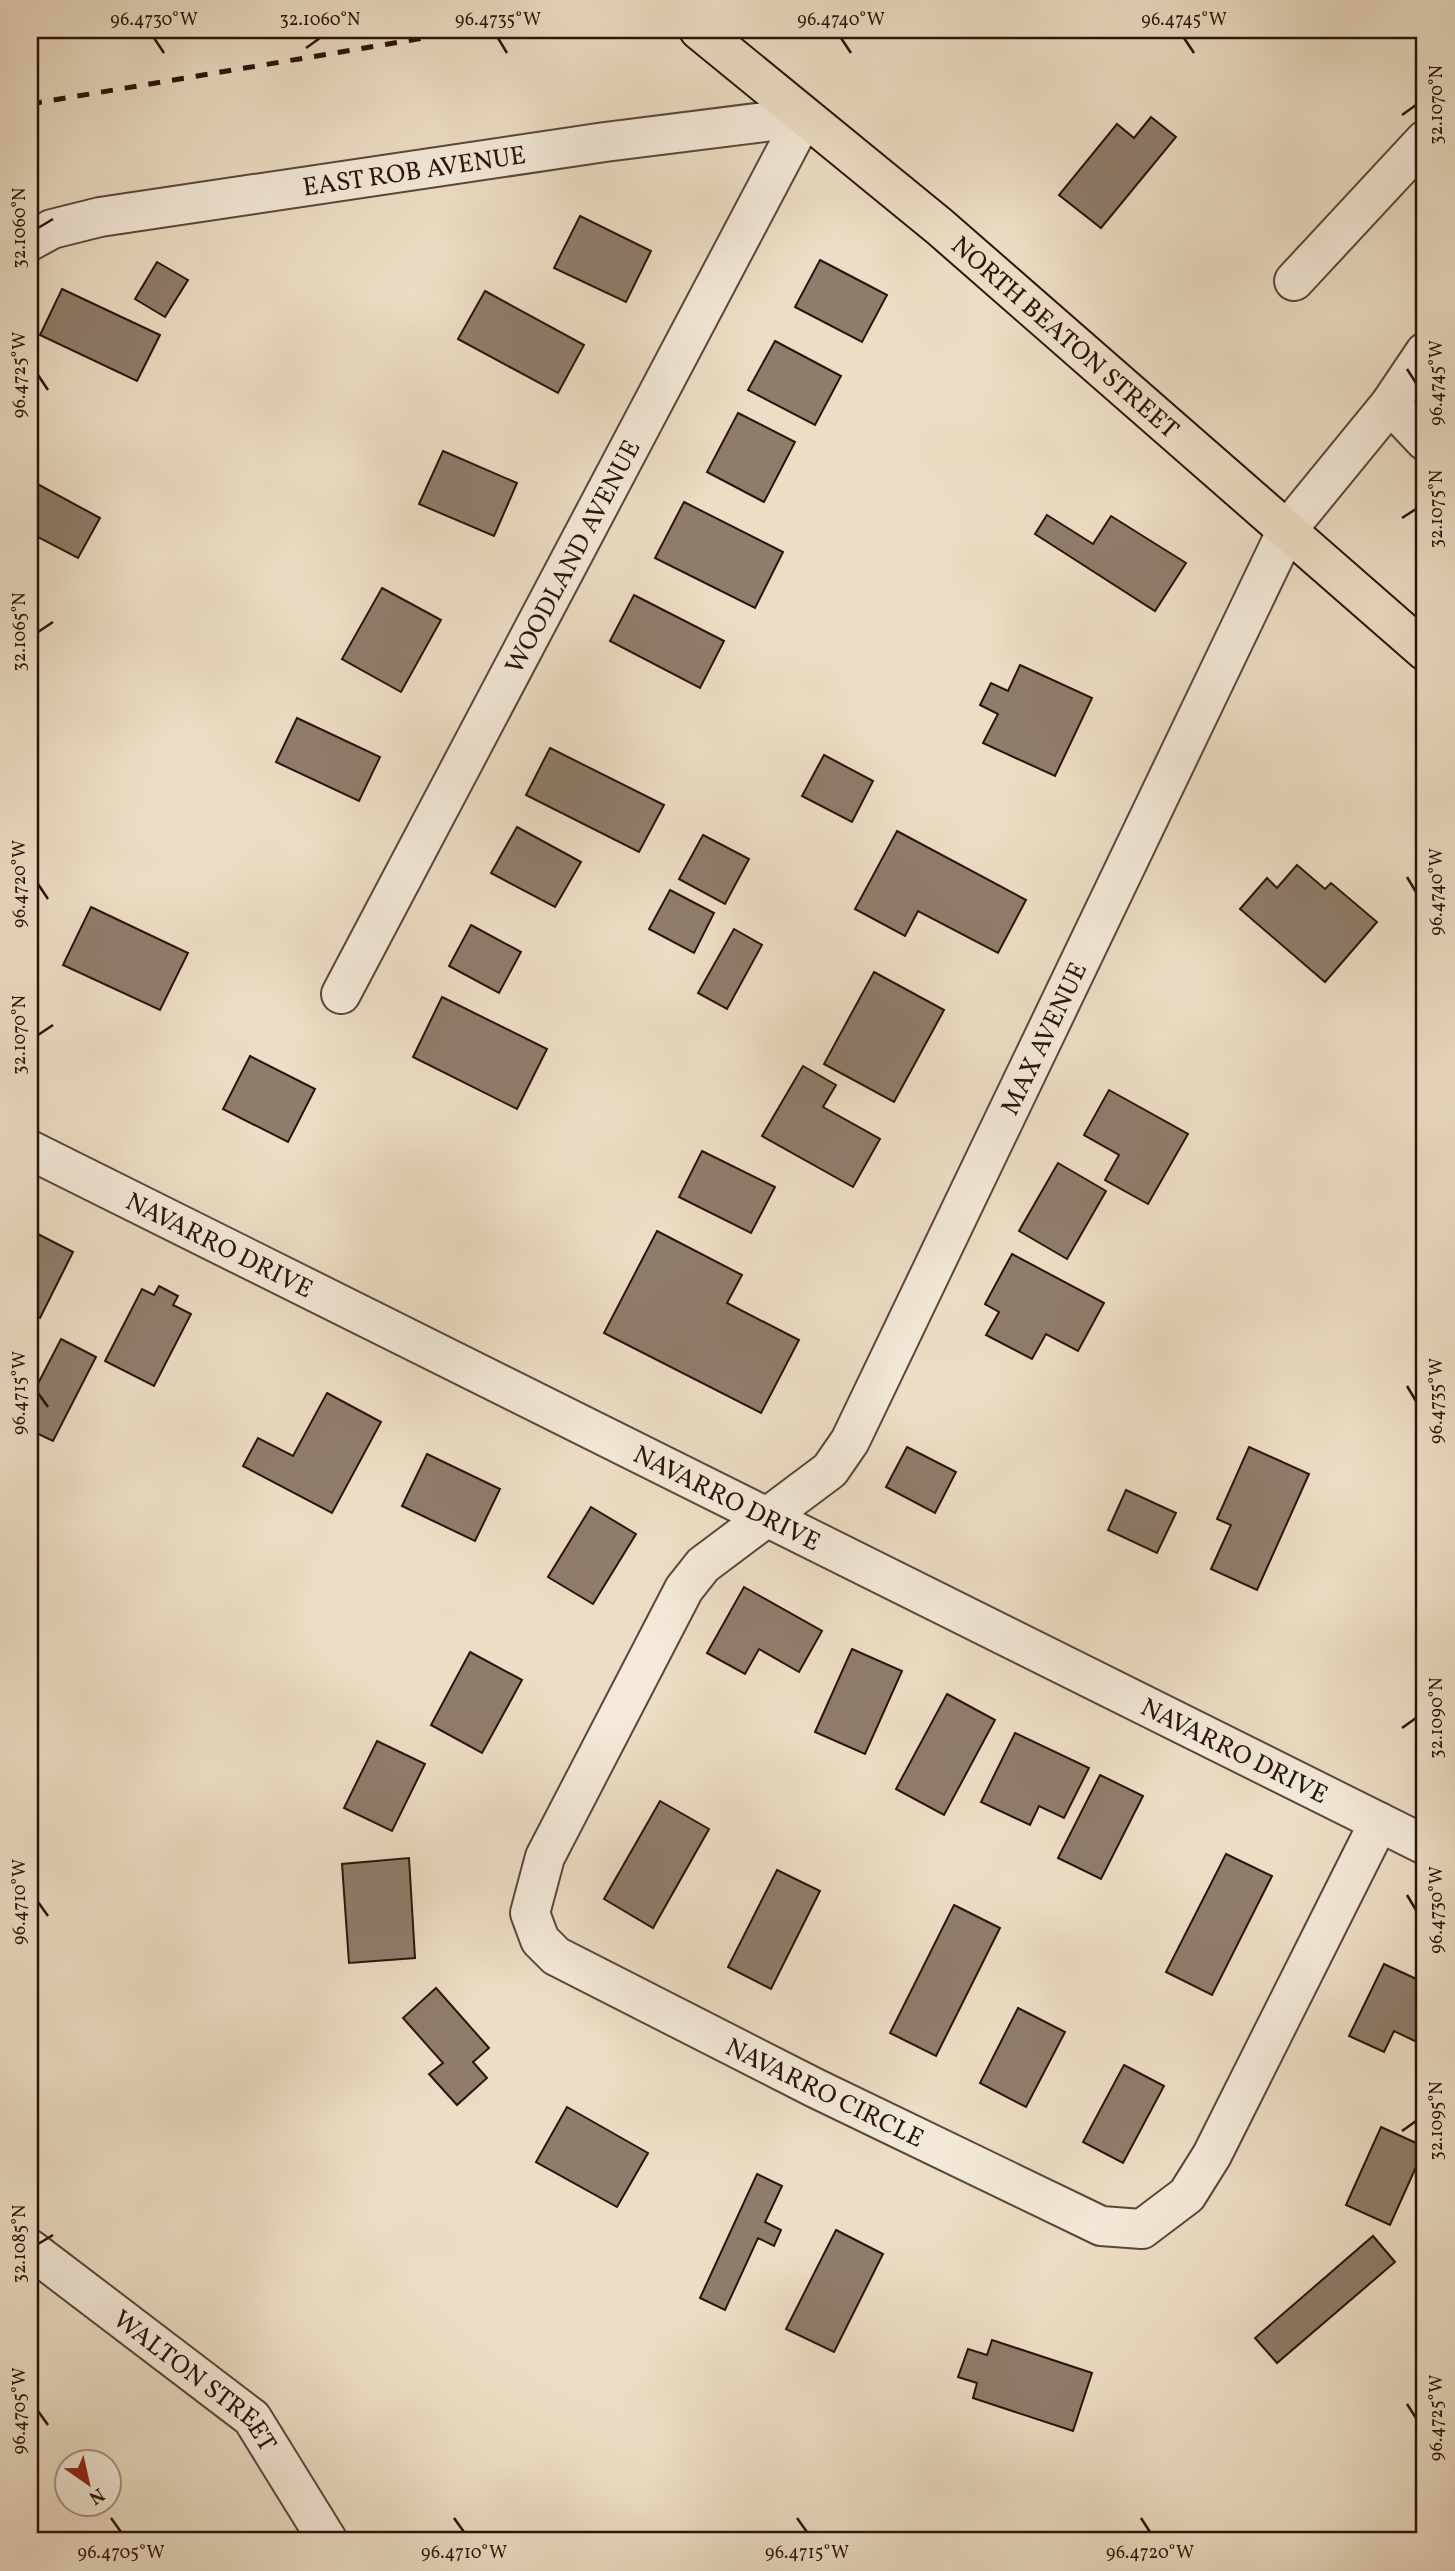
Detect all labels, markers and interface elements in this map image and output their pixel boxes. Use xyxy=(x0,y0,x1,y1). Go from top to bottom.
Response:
text: 96.4730°W xyxy=(110,8,198,33)
text: 32.1060°N xyxy=(280,8,360,33)
text: 96.4735°W xyxy=(455,8,541,33)
text: 96.4740°W xyxy=(797,8,885,33)
text: 96.4745°W xyxy=(1141,8,1227,33)
text: 32.1070°N xyxy=(1425,65,1450,145)
street label: EAST ROB AVENUE xyxy=(300,138,528,207)
text: 32.1060°N xyxy=(8,188,33,268)
street label: NORTH BEATON STREET xyxy=(943,229,1186,448)
text: 96.4725°W xyxy=(8,332,33,418)
text: 96.4745°W xyxy=(1425,340,1450,426)
street label: WOODLAND AVENUE xyxy=(497,434,650,680)
text: 32.1075°N xyxy=(1425,470,1450,548)
text: 32.1065°N xyxy=(8,592,33,672)
text: 96.4720°W xyxy=(8,840,33,928)
text: 96.4740°W xyxy=(1425,848,1450,936)
street label: MAX AVENUE xyxy=(993,957,1097,1121)
text: 32.1070°N xyxy=(8,995,33,1075)
street label: NAVARRO DRIVE xyxy=(119,1184,319,1308)
text: 96.4715°W xyxy=(8,1351,33,1435)
text: 96.4735°W xyxy=(1425,1358,1450,1444)
street label: NAVARRO DRIVE xyxy=(627,1437,826,1561)
text: 32.1090°N xyxy=(1425,1677,1450,1759)
street label: NAVARRO DRIVE xyxy=(1134,1690,1334,1814)
text: 96.4710°W xyxy=(8,1859,33,1945)
text: 96.4730°W xyxy=(1425,1866,1450,1954)
street label: NAVARRO CIRCLE xyxy=(719,2030,929,2157)
text: 32.1095°N xyxy=(1425,2081,1450,2161)
text: 32.1085°N xyxy=(8,2205,33,2283)
street label: WALTON STREET xyxy=(105,2302,284,2459)
text: 96.4705°W xyxy=(8,2367,33,2455)
text: 96.4725°W xyxy=(1425,2375,1450,2461)
north arrow xyxy=(52,2448,122,2518)
text: N xyxy=(83,2481,109,2510)
text: 96.4705°W xyxy=(77,2541,165,2566)
text: 96.4710°W xyxy=(421,2541,507,2566)
text: 96.4715°W xyxy=(765,2541,849,2566)
text: 96.4720°W xyxy=(1106,2541,1194,2566)

